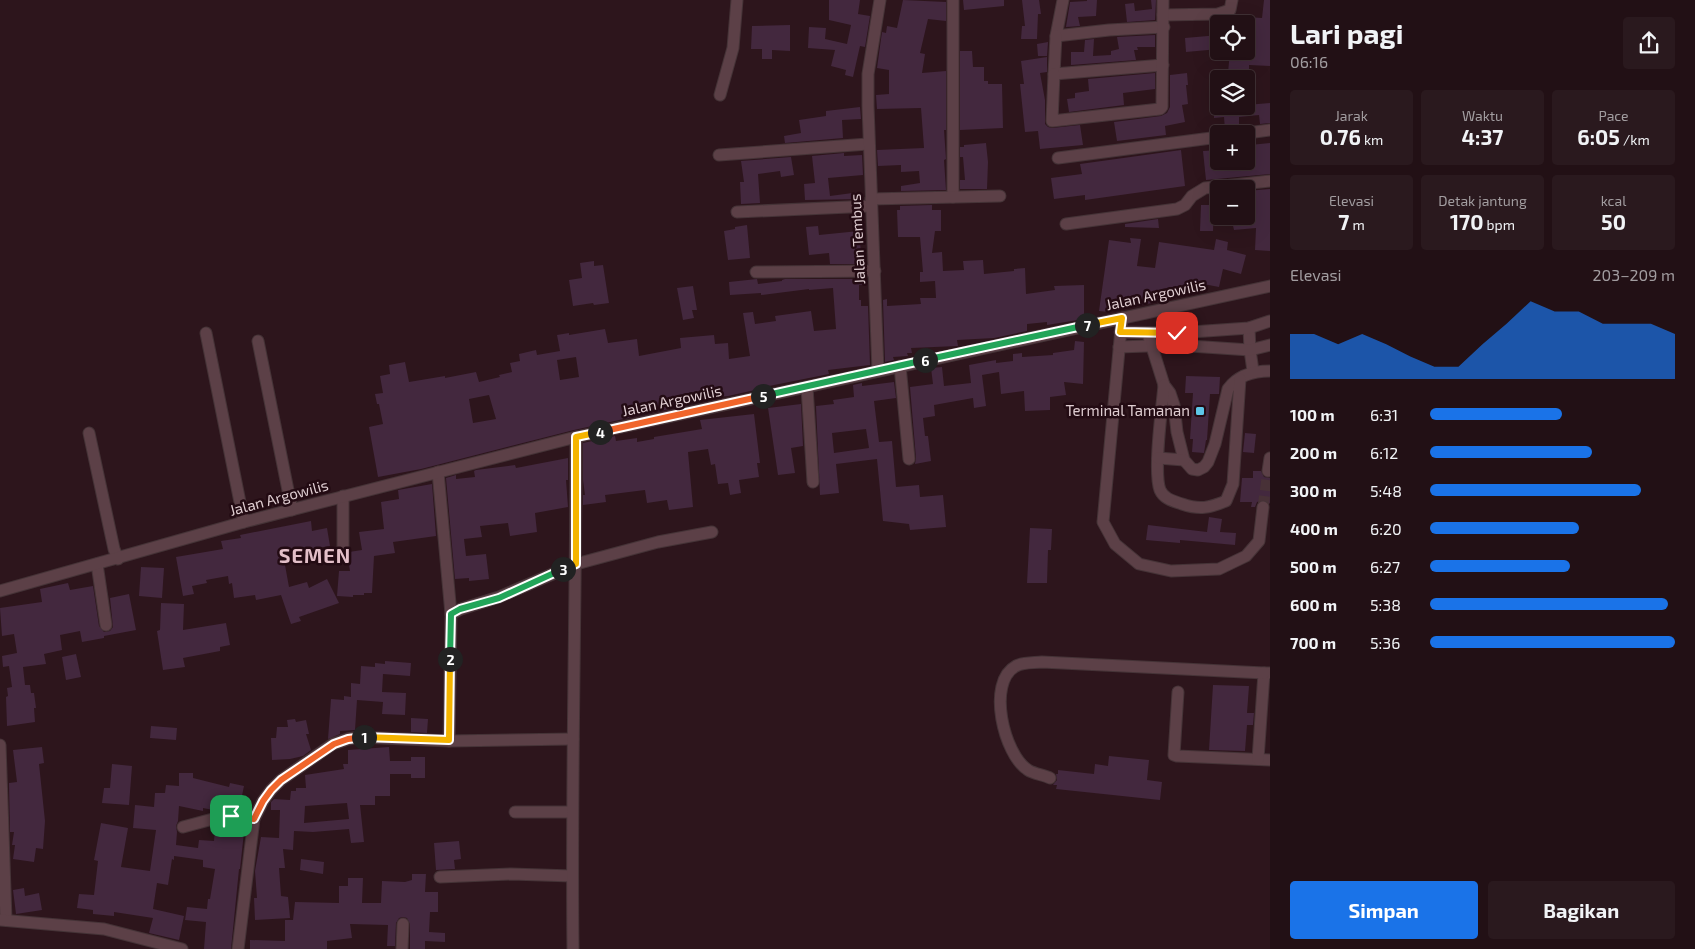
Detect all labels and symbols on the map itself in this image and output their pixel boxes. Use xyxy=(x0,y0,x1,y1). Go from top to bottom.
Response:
street label: Jalan Tembus xyxy=(846,193,868,285)
street label: Jalan Argowilis xyxy=(1104,275,1207,313)
pin: 7 xyxy=(1074,312,1100,338)
pin xyxy=(1156,312,1198,354)
pin: 6 xyxy=(912,348,938,372)
street label: Jalan Argowilis xyxy=(620,381,723,419)
pin: 5 xyxy=(750,384,776,408)
place label: Terminal Tamanan xyxy=(1065,401,1190,419)
marker: Terminal Tamanan xyxy=(1194,405,1206,417)
pin: 4 xyxy=(588,420,612,444)
street label: Jalan Argowilis xyxy=(227,475,330,519)
district label: SEMEN xyxy=(279,543,351,567)
pin: 3 xyxy=(550,556,576,582)
pin: 2 xyxy=(438,646,462,672)
pin: 1 xyxy=(352,724,376,750)
pin xyxy=(210,795,252,837)

